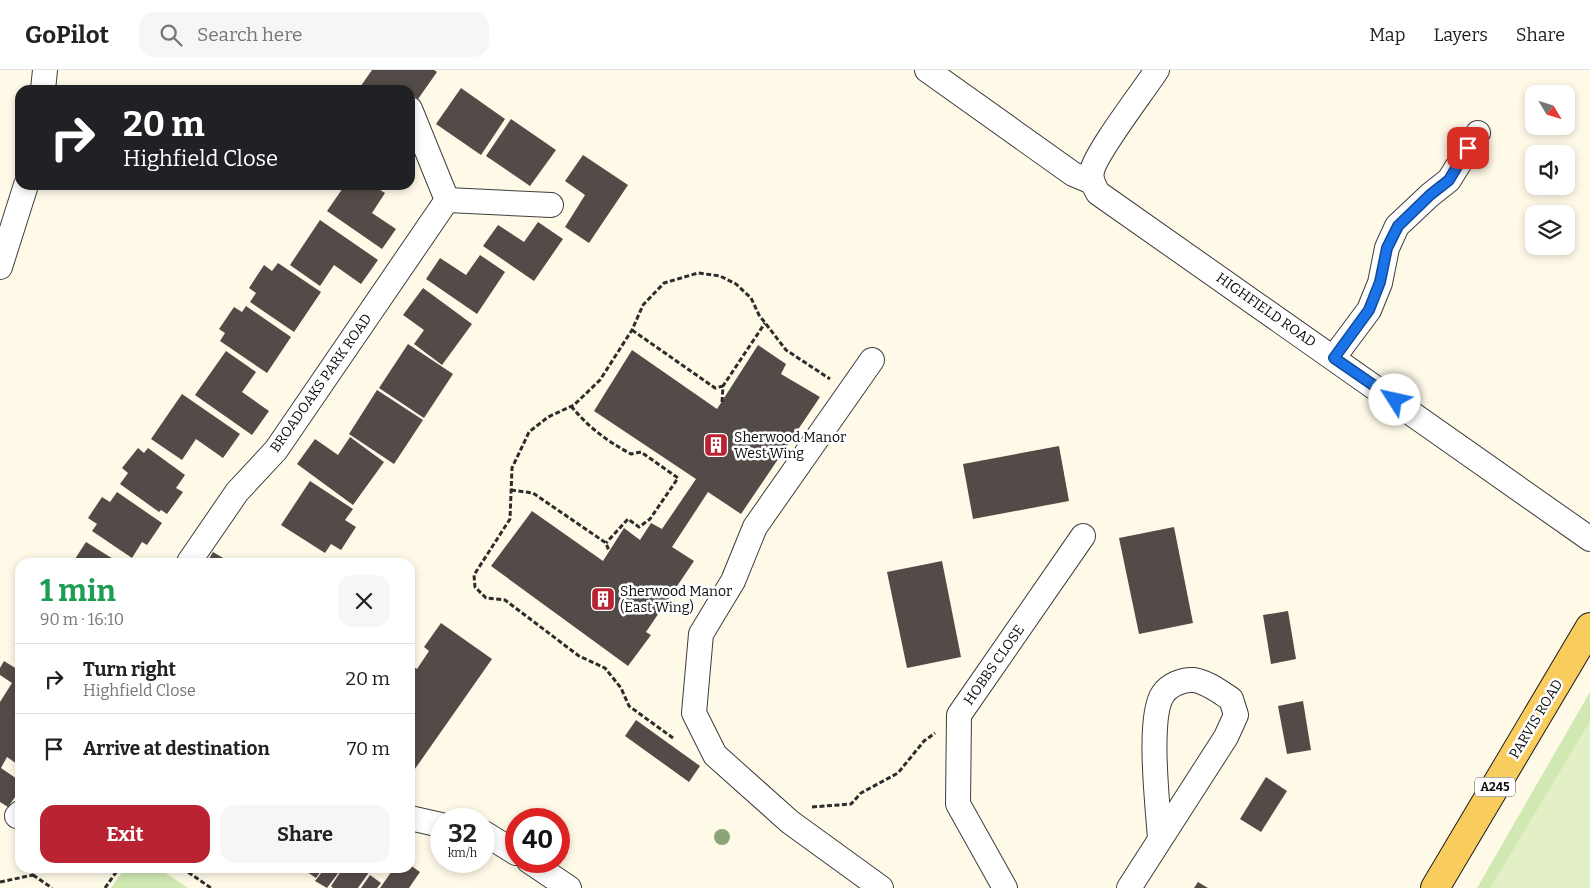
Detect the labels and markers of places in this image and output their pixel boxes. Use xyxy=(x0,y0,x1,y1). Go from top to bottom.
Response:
pin xyxy=(1447,127,1489,169)
place label: Sherwood Manor West Wing xyxy=(734,429,846,462)
building icon: Sherwood Manor West Wing xyxy=(703,432,729,458)
place label: Sherwood Manor (East Wing) xyxy=(620,583,732,616)
building icon: Sherwood Manor (East Wing) xyxy=(590,586,616,612)

